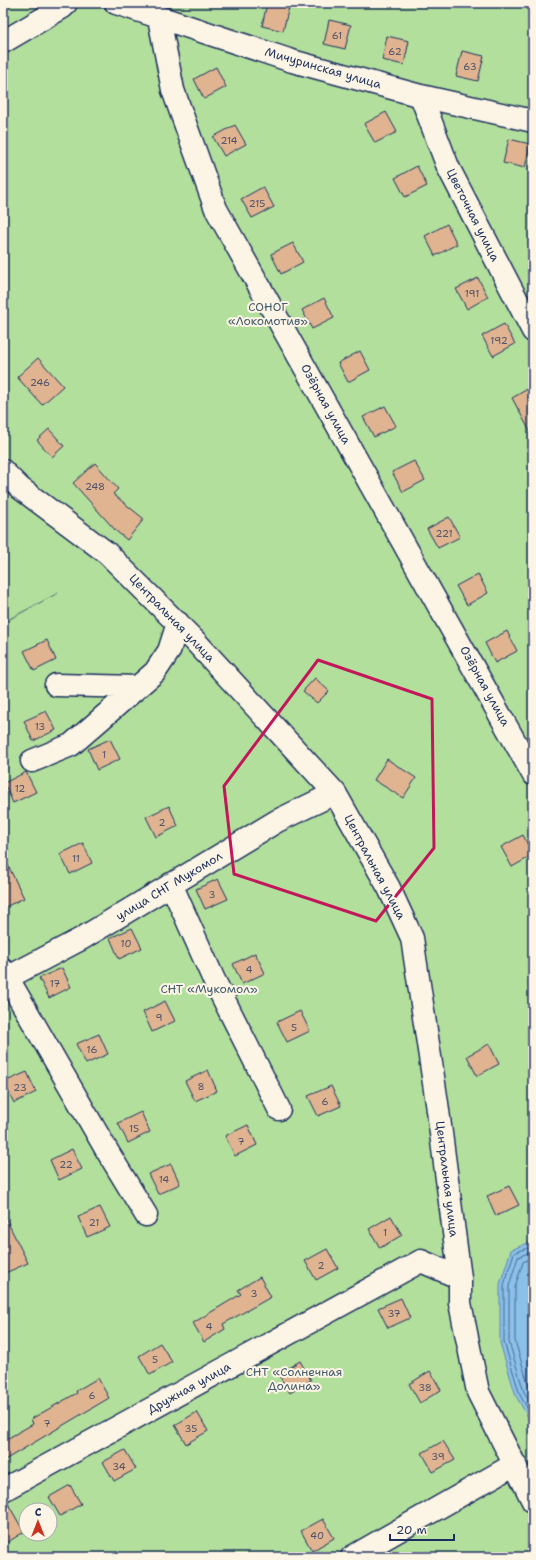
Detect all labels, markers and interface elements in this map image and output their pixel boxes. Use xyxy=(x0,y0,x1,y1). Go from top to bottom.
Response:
house number: 61 xyxy=(332,29,342,42)
street label: Мичуринская улица xyxy=(263,44,384,92)
house number: 62 xyxy=(388,45,402,58)
house number: 63 xyxy=(463,60,477,73)
house number: 214 xyxy=(220,134,238,147)
street label: Цветочная улица xyxy=(443,166,504,265)
house number: 215 xyxy=(249,197,265,210)
house number: 191 xyxy=(465,287,479,300)
park label: СОНОГ «Локомотив» xyxy=(228,299,308,329)
house number: 192 xyxy=(490,334,508,347)
street label: Озёрная улица xyxy=(297,361,355,447)
house number: 246 xyxy=(30,376,50,389)
house number: 248 xyxy=(85,480,105,493)
house number: 221 xyxy=(435,527,453,540)
street label: Центральная улица xyxy=(126,570,219,666)
street label: Озёрная улица xyxy=(456,643,514,729)
house number: 13 xyxy=(35,720,45,733)
house number: 1 xyxy=(102,748,106,761)
house number: 12 xyxy=(15,782,25,795)
street label: Центральная улица xyxy=(341,812,410,923)
house number: 2 xyxy=(159,816,166,829)
street label: улица СНГ Мукомол xyxy=(113,848,225,924)
house number: 11 xyxy=(72,852,80,865)
house number: 3 xyxy=(209,888,216,901)
house number: 10 xyxy=(121,937,131,950)
house number: 4 xyxy=(246,963,253,976)
house number: 17 xyxy=(50,977,60,990)
park label: СНТ «Мукомол» xyxy=(160,981,258,997)
house number: 9 xyxy=(156,1011,163,1024)
house number: 5 xyxy=(291,1021,297,1034)
house number: 16 xyxy=(87,1043,97,1056)
house number: 8 xyxy=(198,1080,205,1093)
house number: 23 xyxy=(13,1081,27,1094)
house number: 6 xyxy=(322,1095,329,1108)
street label: Центральная улица xyxy=(432,1120,462,1238)
house number: 15 xyxy=(129,1122,139,1135)
house number: 7 xyxy=(238,1135,245,1148)
house number: 22 xyxy=(59,1158,73,1171)
house number: 14 xyxy=(159,1173,169,1186)
house number: 21 xyxy=(89,1216,99,1229)
house number: 1 xyxy=(383,1226,387,1239)
house number: 2 xyxy=(318,1259,325,1272)
house number: 3 xyxy=(251,1287,258,1300)
house number: 37 xyxy=(387,1307,401,1320)
house number: 4 xyxy=(206,1320,213,1333)
house number: 5 xyxy=(152,1353,158,1366)
street label: Дружная улица xyxy=(144,1358,234,1418)
park label: СНТ «Солнечная Долина» xyxy=(246,1364,342,1394)
house number: 38 xyxy=(418,1381,432,1394)
house number: 6 xyxy=(89,1389,96,1402)
house number: 7 xyxy=(44,1417,51,1430)
house number: 35 xyxy=(185,1422,197,1435)
house number: 39 xyxy=(431,1450,445,1463)
house number: 34 xyxy=(112,1460,126,1473)
north arrow xyxy=(18,1502,58,1542)
text: С xyxy=(35,1505,42,1520)
scale bar xyxy=(390,1516,454,1542)
text: 20 m xyxy=(396,1522,427,1538)
house number: 40 xyxy=(310,1529,324,1542)

